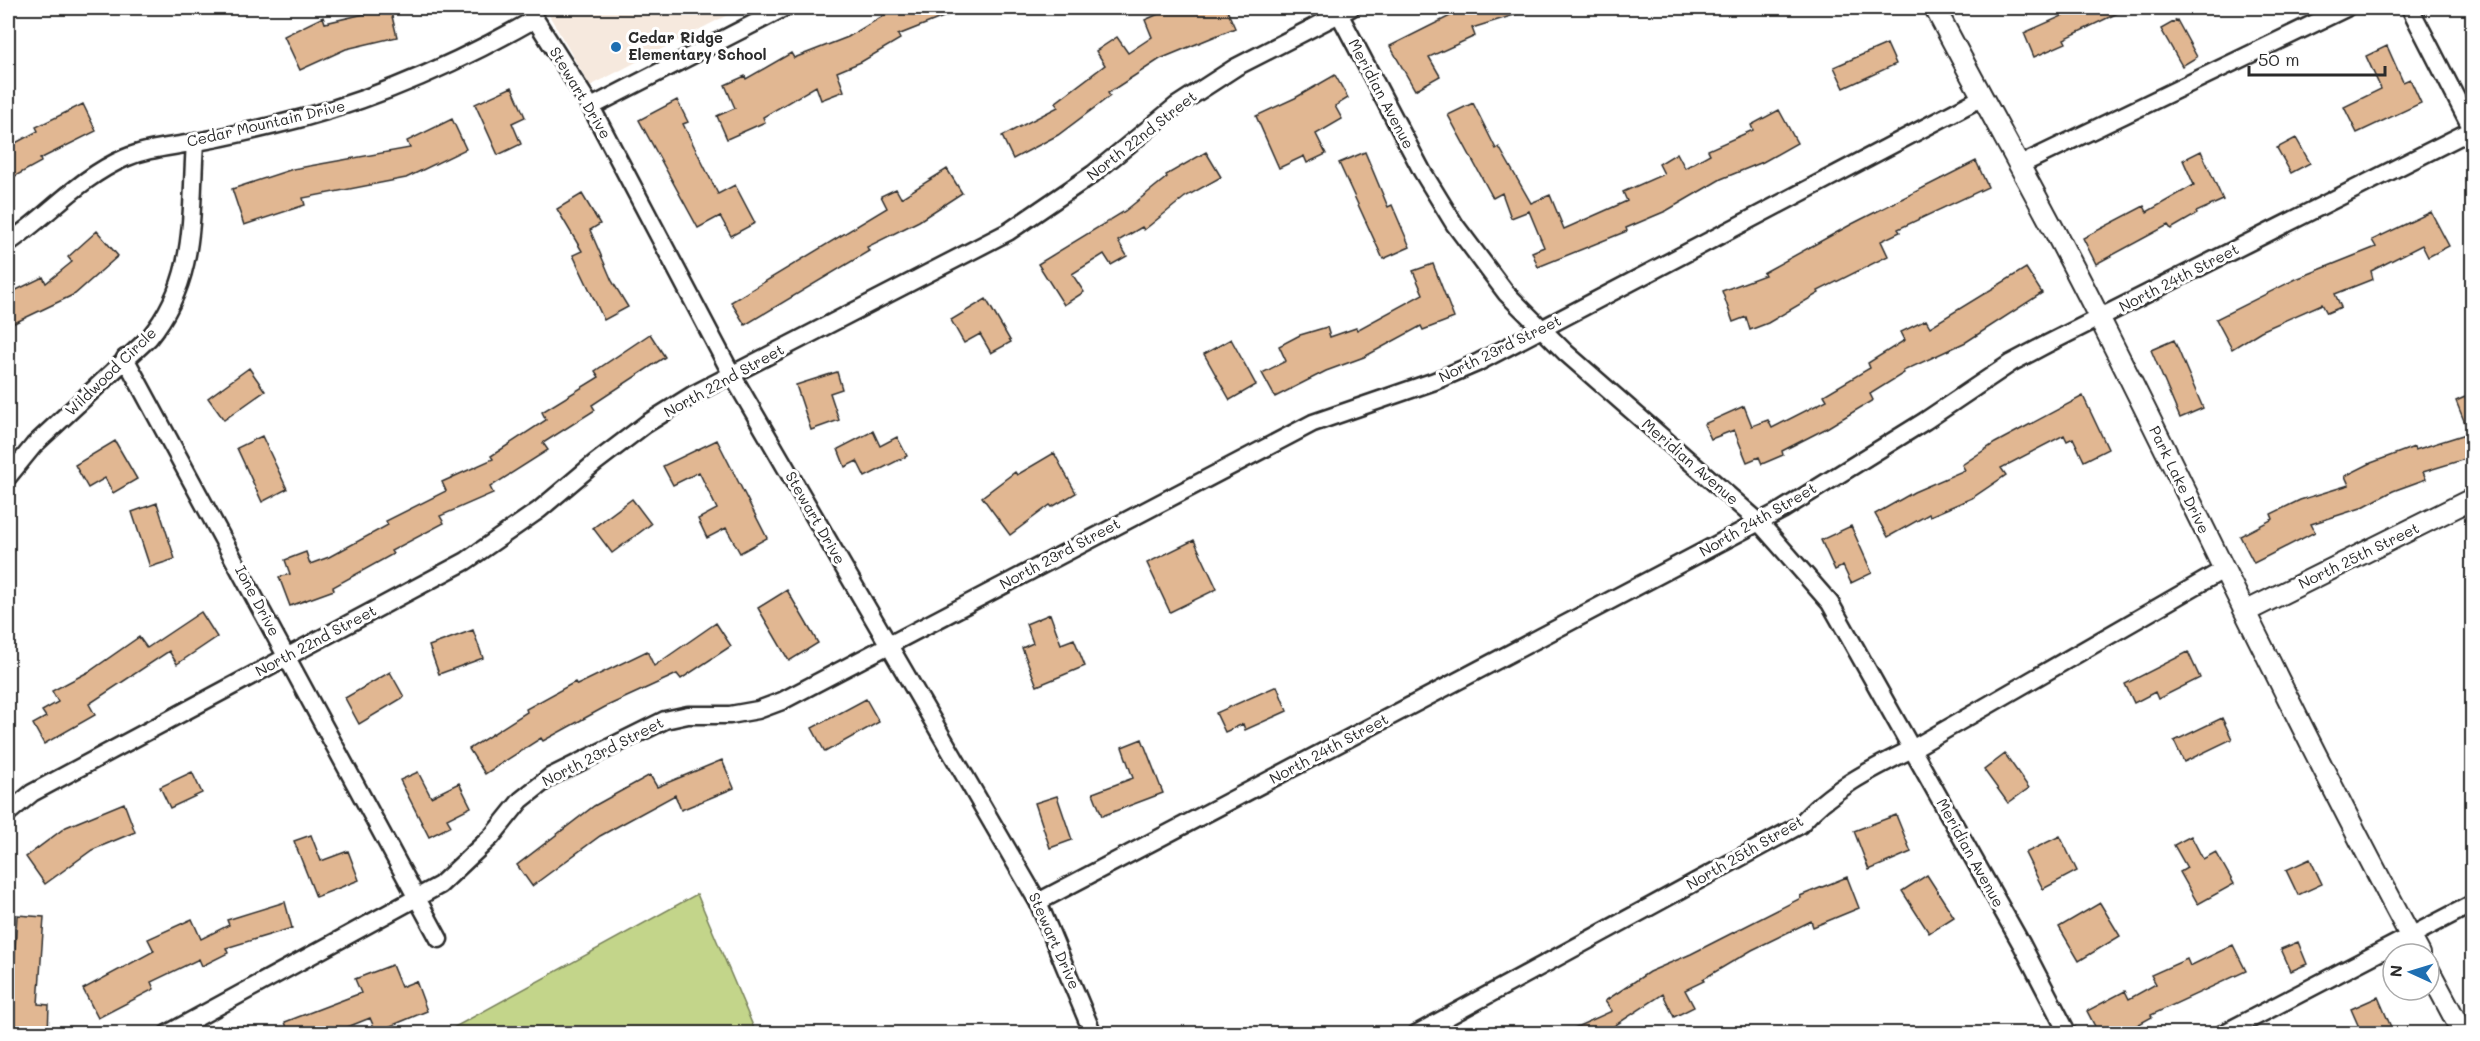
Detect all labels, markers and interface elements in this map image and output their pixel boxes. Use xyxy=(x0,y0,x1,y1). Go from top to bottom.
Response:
place label: Cedar Ridge Elementary School xyxy=(628,27,767,64)
street label: Meridian Avenue xyxy=(1344,35,1419,152)
scale bar xyxy=(2249,39,2386,77)
marker: Cedar Ridge Elementary School xyxy=(609,40,623,54)
street label: Stewart Drive xyxy=(546,43,616,142)
text: 50 m xyxy=(2258,47,2300,71)
street label: North 22nd Street xyxy=(1082,86,1201,184)
street label: Cedar Mountain Drive xyxy=(185,95,347,151)
street label: North 24th Street xyxy=(2115,238,2242,316)
street label: North 23rd Street xyxy=(1435,310,1564,386)
street label: Wildwood Circle xyxy=(60,323,160,420)
street label: North 22nd Street xyxy=(660,339,787,421)
street label: Meridian Avenue xyxy=(1638,414,1743,509)
street label: Park Lake Drive xyxy=(2145,422,2215,537)
street label: Stewart Drive xyxy=(781,468,851,567)
street label: North 24th Street xyxy=(1695,477,1820,561)
street label: North 23rd Street xyxy=(996,513,1123,593)
street label: North 25th Street xyxy=(2295,517,2422,593)
street label: Ione Drive xyxy=(231,562,285,639)
street label: North 22nd Street xyxy=(251,600,380,681)
street label: North 24th Street xyxy=(1266,708,1392,788)
street label: North 23rd Street xyxy=(538,712,667,790)
street label: Meridian Avenue xyxy=(1933,794,2009,911)
street label: North 25th Street xyxy=(1682,810,1807,894)
street label: Stewart Drive xyxy=(1025,889,1085,992)
north arrow xyxy=(2381,942,2441,1002)
text: N xyxy=(2385,964,2406,978)

